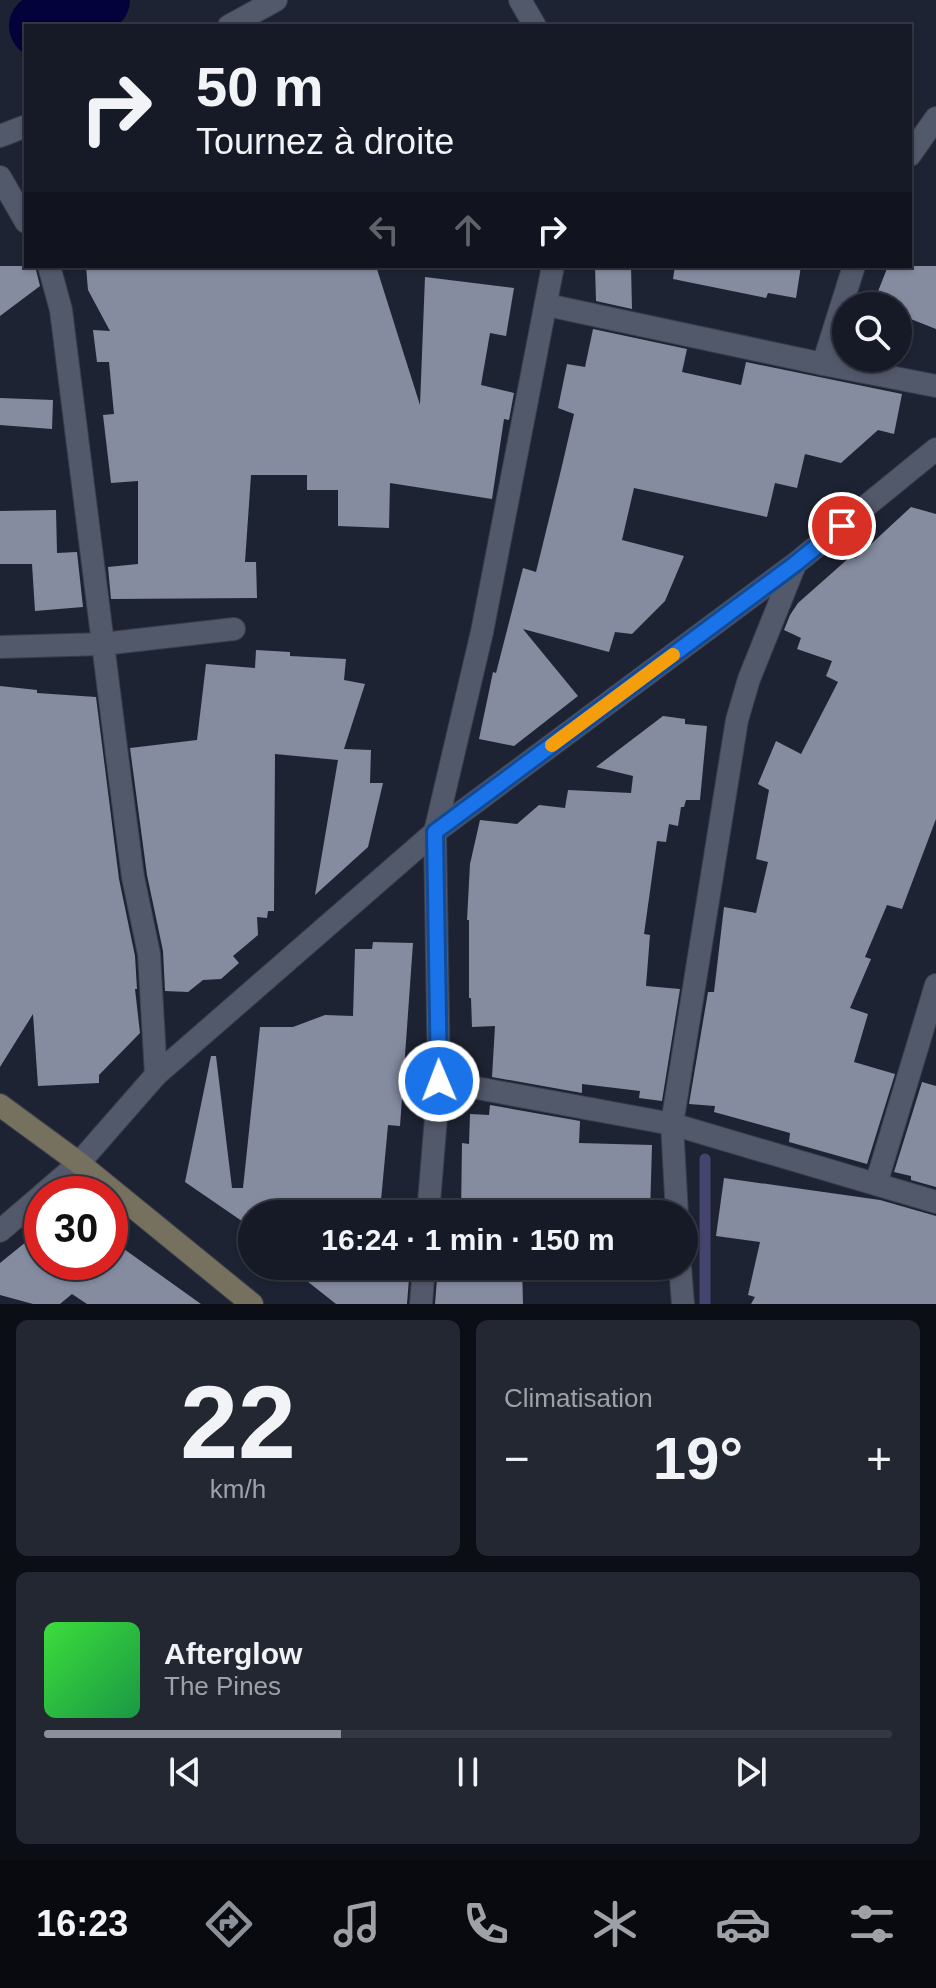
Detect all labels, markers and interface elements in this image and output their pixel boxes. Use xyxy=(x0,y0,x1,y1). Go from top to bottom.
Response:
text: 50 m xyxy=(196,55,324,118)
icon: right xyxy=(64,56,168,160)
text: Tournez à droite xyxy=(196,121,454,162)
icon: left xyxy=(362,208,406,252)
icon: ahead xyxy=(446,208,490,252)
icon: right xyxy=(530,208,574,252)
map controls xyxy=(832,292,912,372)
button: search xyxy=(832,292,912,372)
pin xyxy=(808,492,876,560)
icon: arrive xyxy=(820,504,864,548)
position arrow xyxy=(397,1039,481,1123)
speed limit sign: 30 xyxy=(24,1176,128,1280)
text: 16:24 · 1 min · 150 m xyxy=(321,1223,615,1256)
text: 22 xyxy=(180,1364,296,1480)
text: Climatisation xyxy=(504,1383,653,1413)
text: 19° xyxy=(653,1425,743,1492)
text: − xyxy=(504,1434,530,1483)
text: + xyxy=(866,1434,892,1483)
text: km/h xyxy=(210,1474,266,1504)
text: Afterglow xyxy=(164,1637,302,1670)
text: The Pines xyxy=(164,1671,281,1701)
icon: previous xyxy=(163,1750,207,1794)
icon: pause xyxy=(446,1750,490,1794)
icon: next xyxy=(729,1750,773,1794)
icon: directions xyxy=(201,1896,257,1952)
icon: music xyxy=(329,1896,385,1952)
icon: phone xyxy=(458,1896,514,1952)
icon: climate xyxy=(587,1896,643,1952)
icon: car xyxy=(715,1896,771,1952)
icon: filters xyxy=(844,1896,900,1952)
text: 16:23 xyxy=(36,1903,128,1944)

